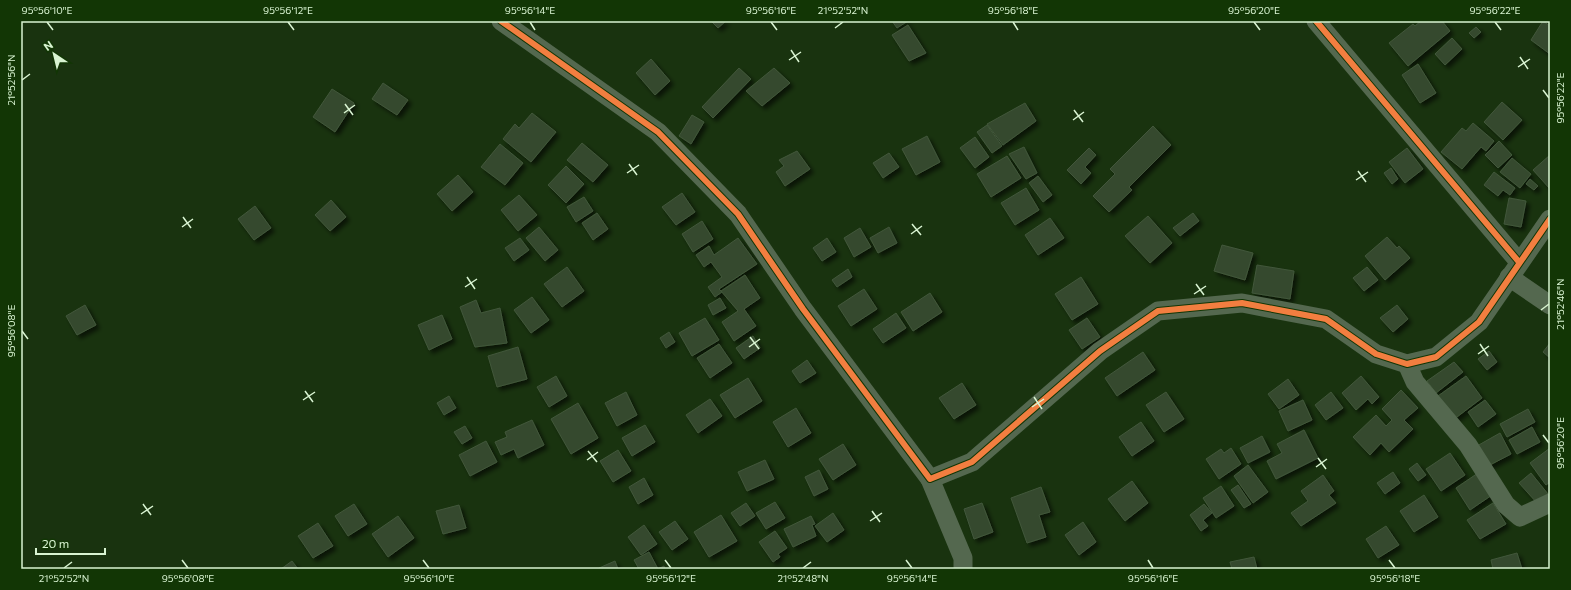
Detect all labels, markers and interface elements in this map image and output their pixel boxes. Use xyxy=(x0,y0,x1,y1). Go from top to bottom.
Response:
text: 95°56'10"E xyxy=(22,4,72,16)
text: 95°56'12"E xyxy=(263,4,313,16)
text: 95°56'14"E xyxy=(505,4,555,16)
text: 95°56'16"E xyxy=(746,4,796,16)
text: 21°52'52"N xyxy=(818,4,868,16)
text: 95°56'18"E xyxy=(988,4,1038,16)
text: 95°56'20"E xyxy=(1228,4,1280,16)
text: 95°56'22"E xyxy=(1469,4,1521,16)
north arrow xyxy=(34,34,74,74)
text: N xyxy=(41,38,55,53)
text: 21°52'56"N xyxy=(5,55,17,106)
text: 95°56'22"E xyxy=(1554,72,1566,124)
text: 21°52'46"N xyxy=(1554,278,1566,330)
text: 95°56'08"E xyxy=(5,305,17,357)
text: 95°56'20"E xyxy=(1554,417,1566,469)
scale bar xyxy=(36,530,105,556)
text: 20 m xyxy=(42,536,69,550)
text: 21°52'52"N xyxy=(39,572,89,584)
text: 95°56'08"E xyxy=(162,572,214,584)
text: 95°56'10"E xyxy=(404,572,454,584)
text: 95°56'12"E xyxy=(646,572,696,584)
text: 21°52'48"N xyxy=(777,572,829,584)
text: 95°56'14"E xyxy=(887,572,937,584)
text: 95°56'16"E xyxy=(1128,572,1178,584)
text: 95°56'18"E xyxy=(1370,572,1420,584)

